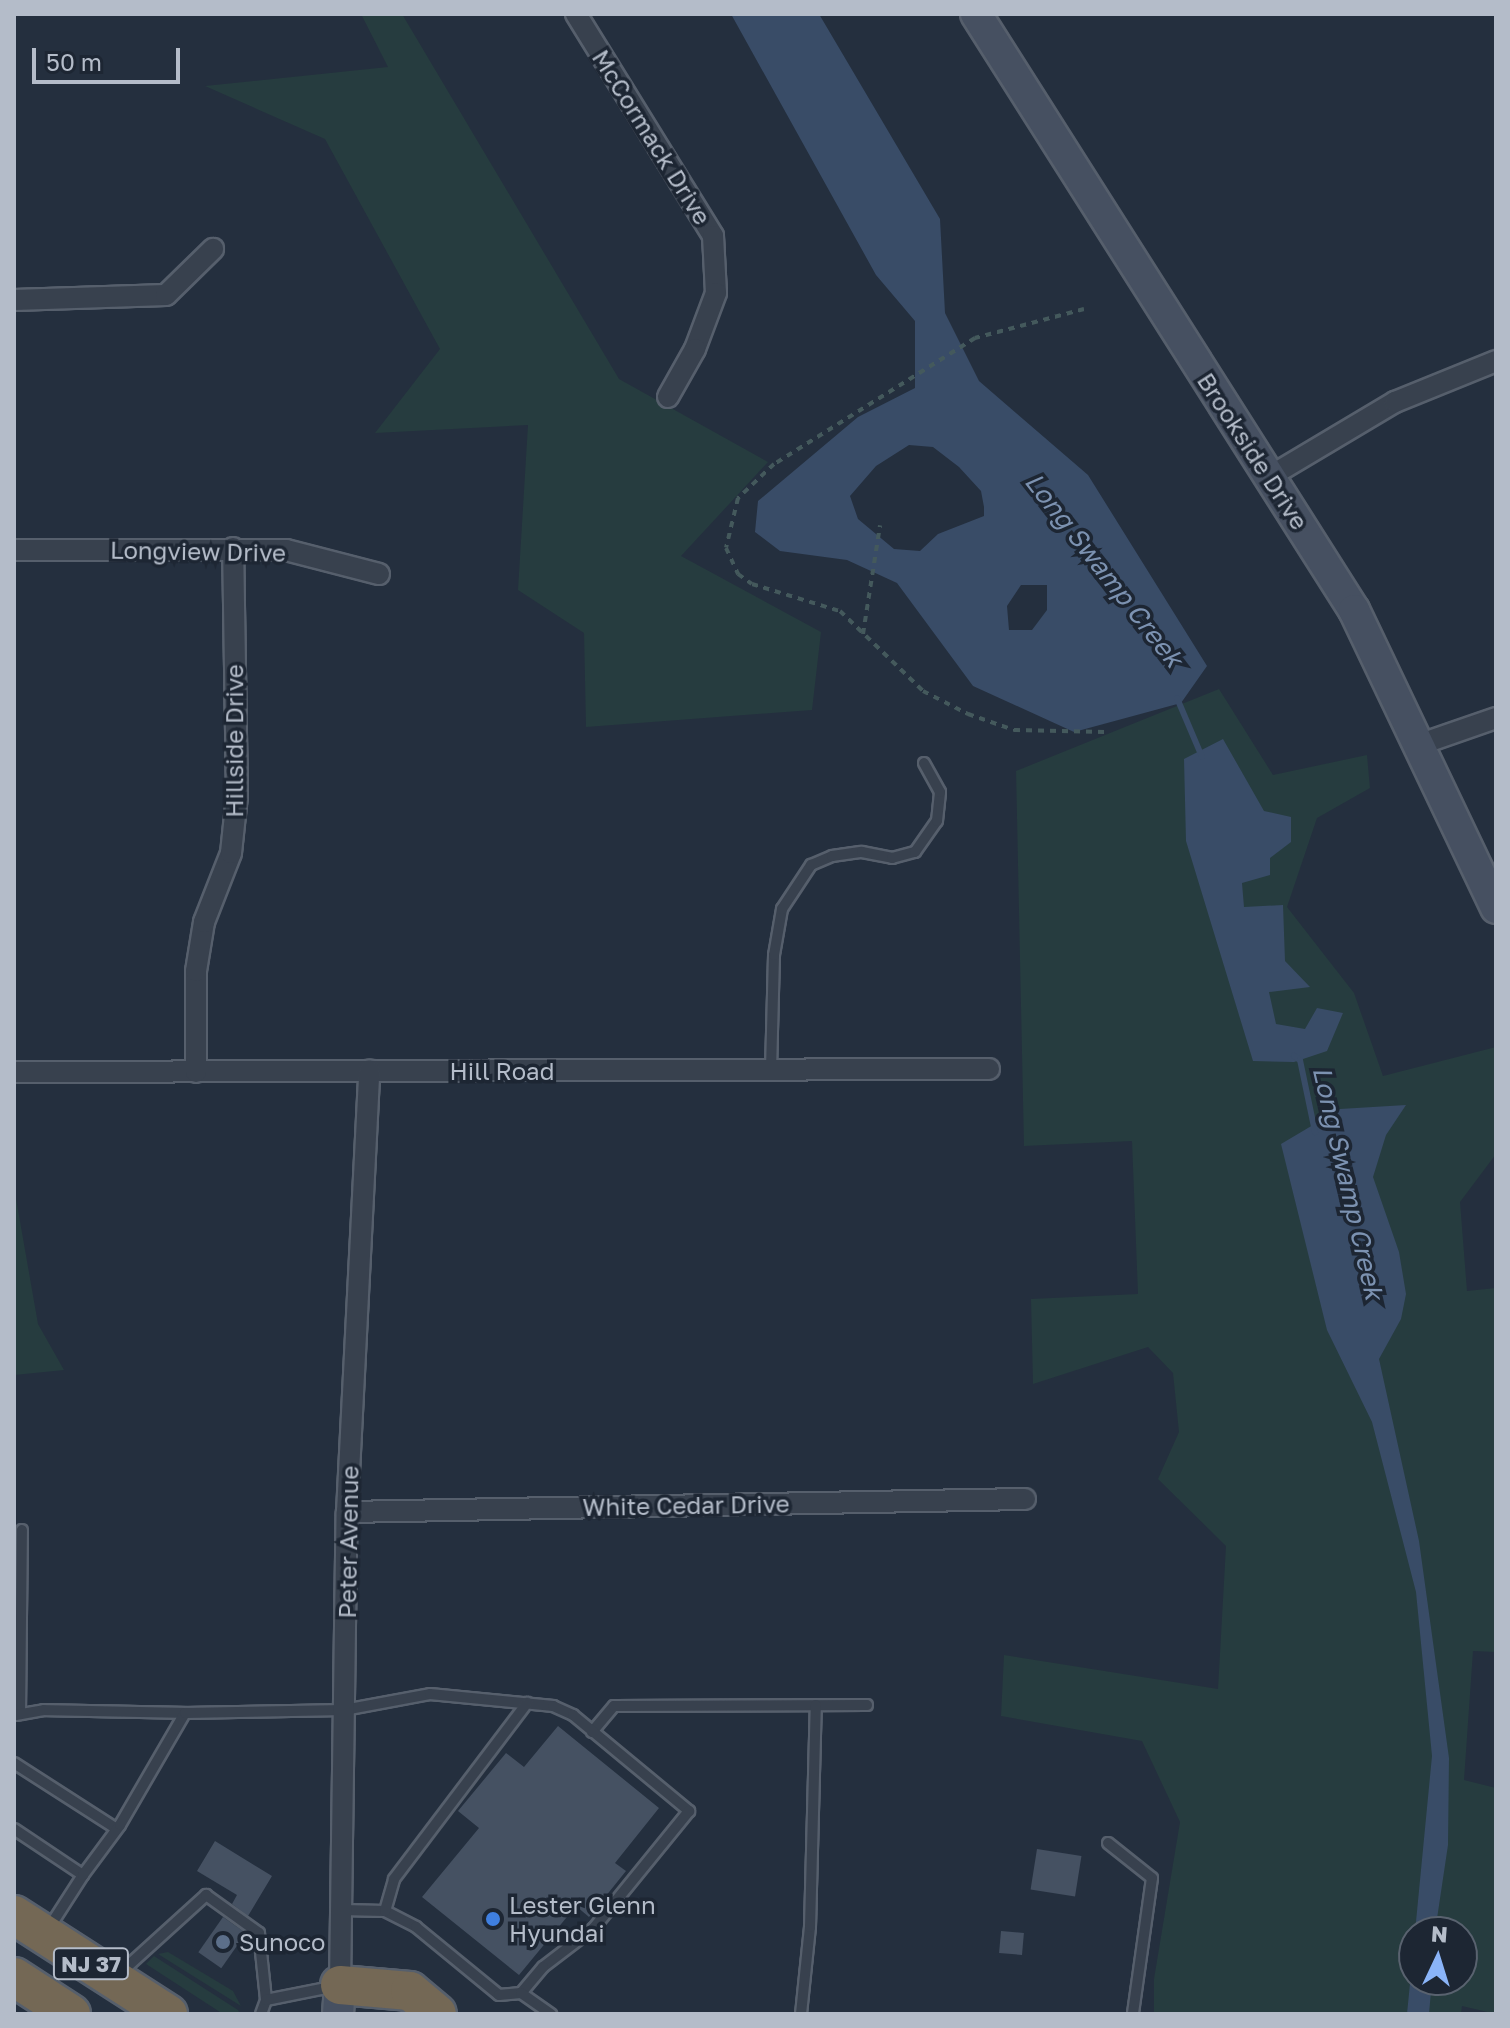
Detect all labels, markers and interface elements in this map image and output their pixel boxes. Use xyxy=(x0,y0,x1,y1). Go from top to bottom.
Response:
scale bar xyxy=(36,32,184,82)
street label: McCormack Drive xyxy=(587,44,717,230)
text: 50 m xyxy=(46,47,102,76)
street label: Brookside Drive xyxy=(1192,367,1314,535)
water label: Long Swamp Creek xyxy=(1018,467,1190,673)
street label: Longview Drive xyxy=(110,535,286,567)
street label: Hillside Drive xyxy=(220,664,248,818)
street label: Hill Road xyxy=(450,1057,554,1085)
water label: Long Swamp Creek xyxy=(1306,1063,1390,1303)
street label: Peter Avenue xyxy=(332,1465,364,1619)
street label: White Cedar Drive xyxy=(582,1489,790,1521)
place label: Lester Glenn Hyundai xyxy=(509,1891,656,1947)
marker: Lester Glenn Hyundai xyxy=(484,1910,502,1928)
north arrow xyxy=(1398,1916,1478,1996)
text: N xyxy=(1430,1920,1449,1948)
place label: Sunoco xyxy=(239,1928,326,1956)
marker: Sunoco xyxy=(214,1933,232,1951)
road number: NJ 37 xyxy=(51,1946,131,1982)

